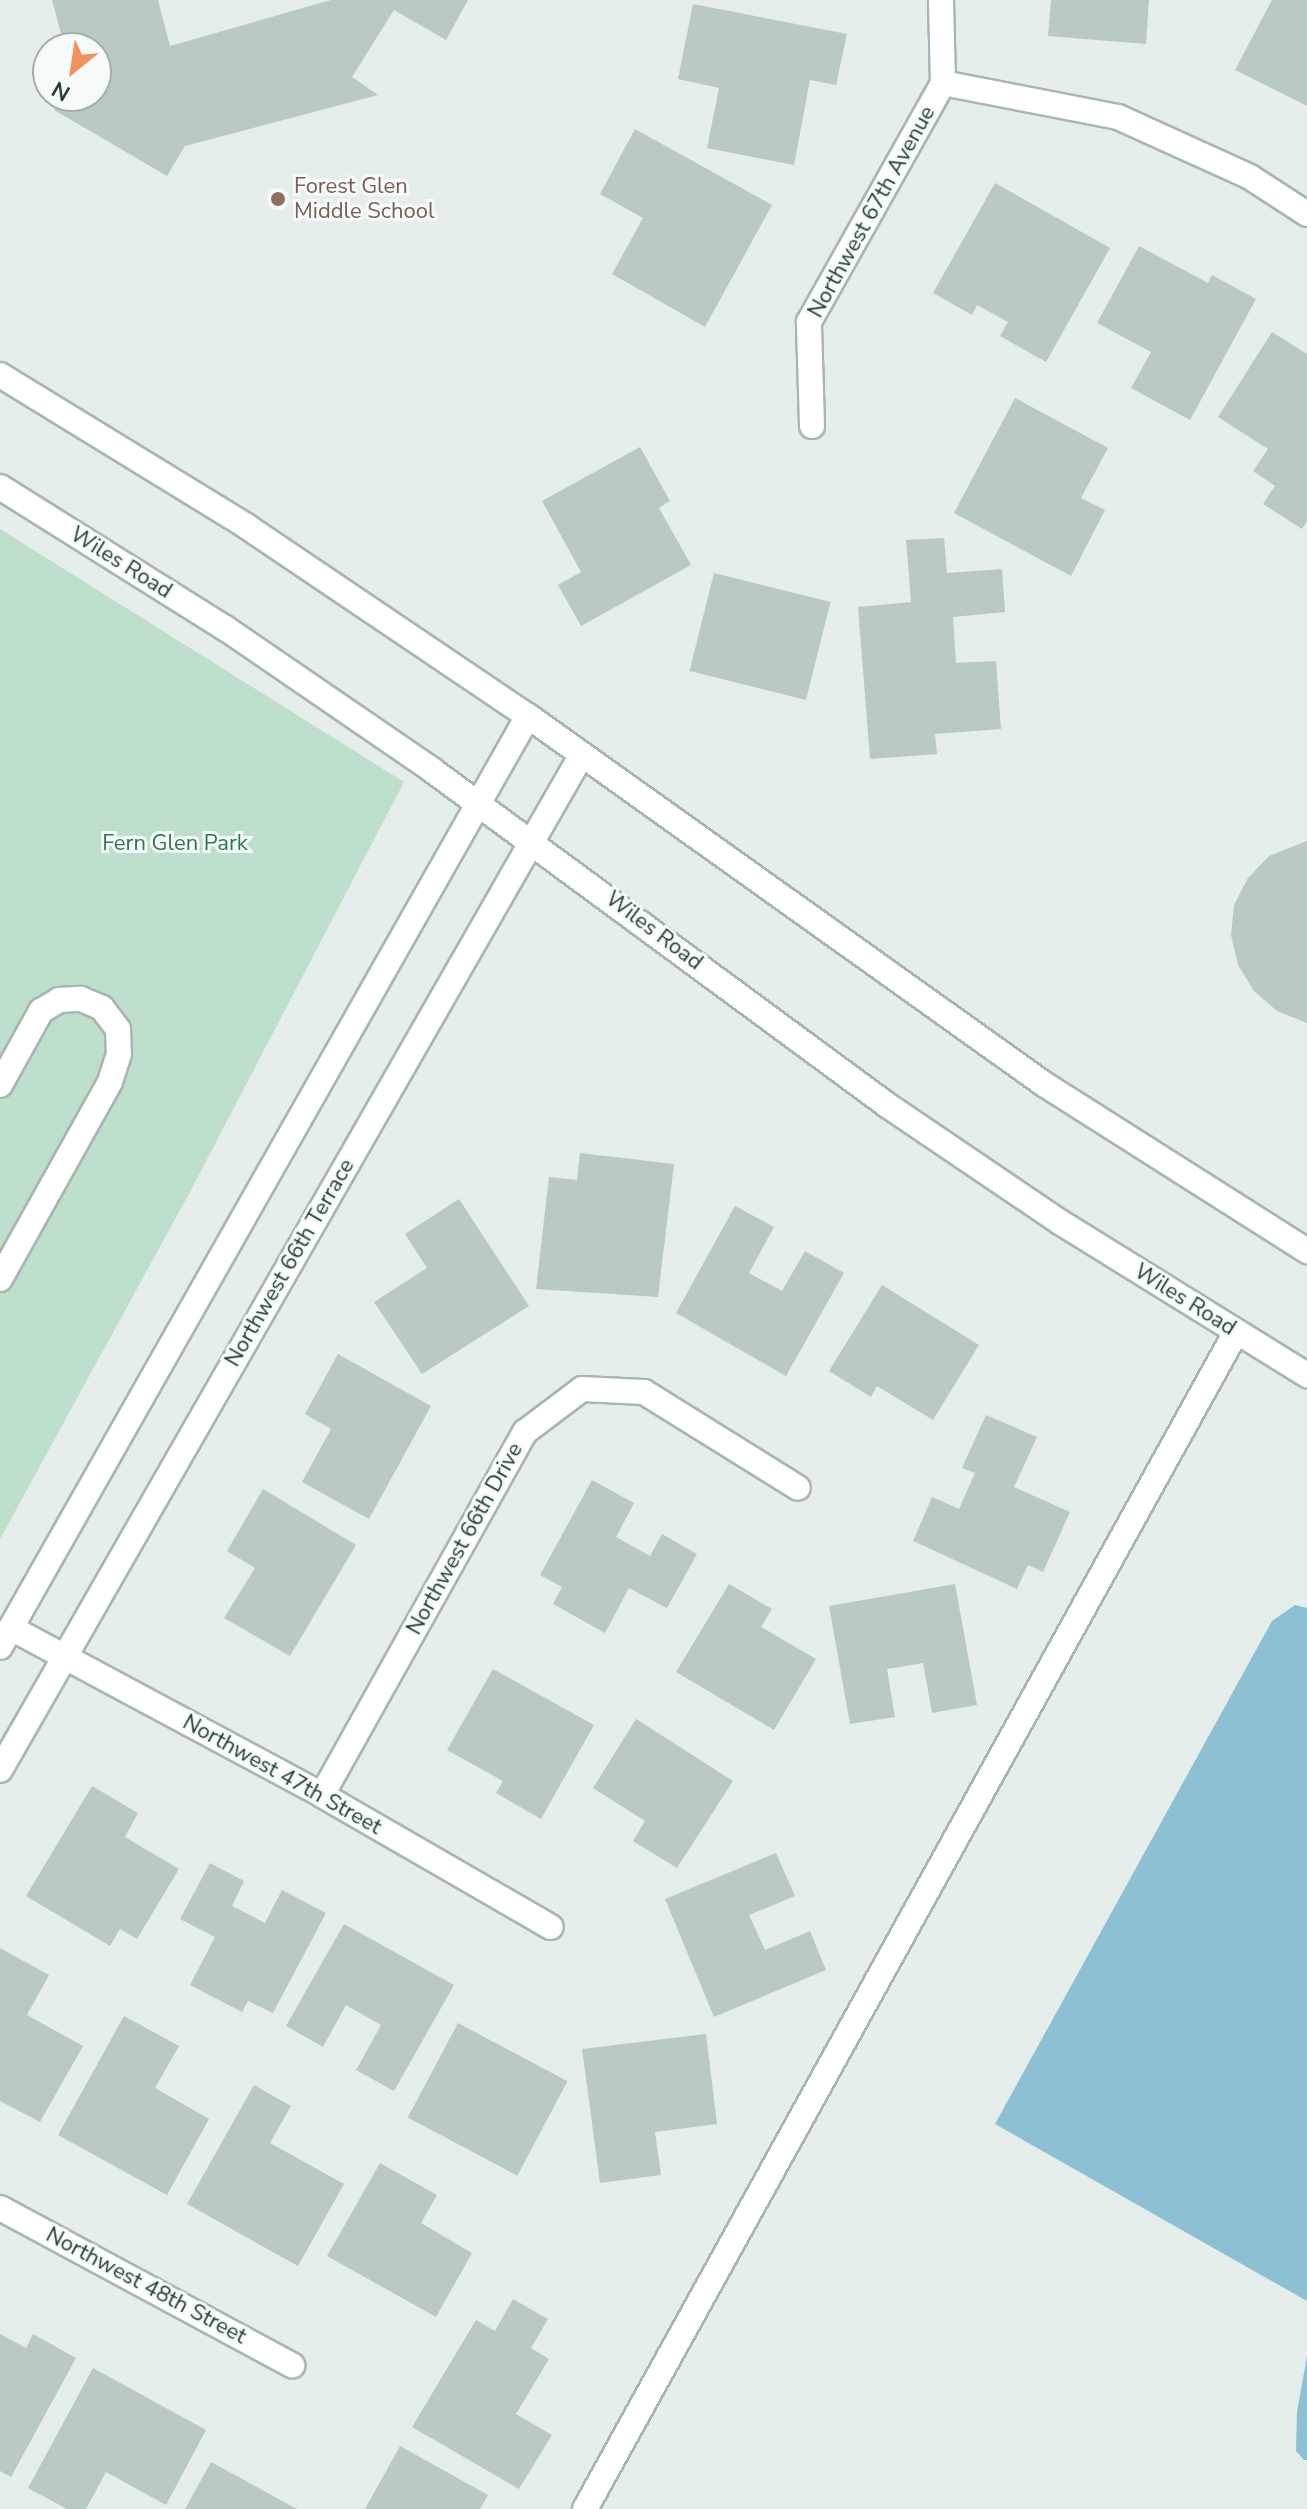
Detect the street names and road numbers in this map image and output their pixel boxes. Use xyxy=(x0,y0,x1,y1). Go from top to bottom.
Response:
street label: Northwest 67th Avenue xyxy=(803,102,941,322)
street label: Wiles Road xyxy=(65,521,177,605)
street label: Wiles Road xyxy=(600,886,708,976)
street label: Northwest 66th Terrace xyxy=(220,1154,360,1372)
street label: Wiles Road xyxy=(1129,1258,1241,1342)
street label: Northwest 66th Drive xyxy=(401,1438,529,1640)
street label: Northwest 47th Street xyxy=(178,1709,386,1841)
street label: Northwest 48th Street xyxy=(41,2222,251,2350)

